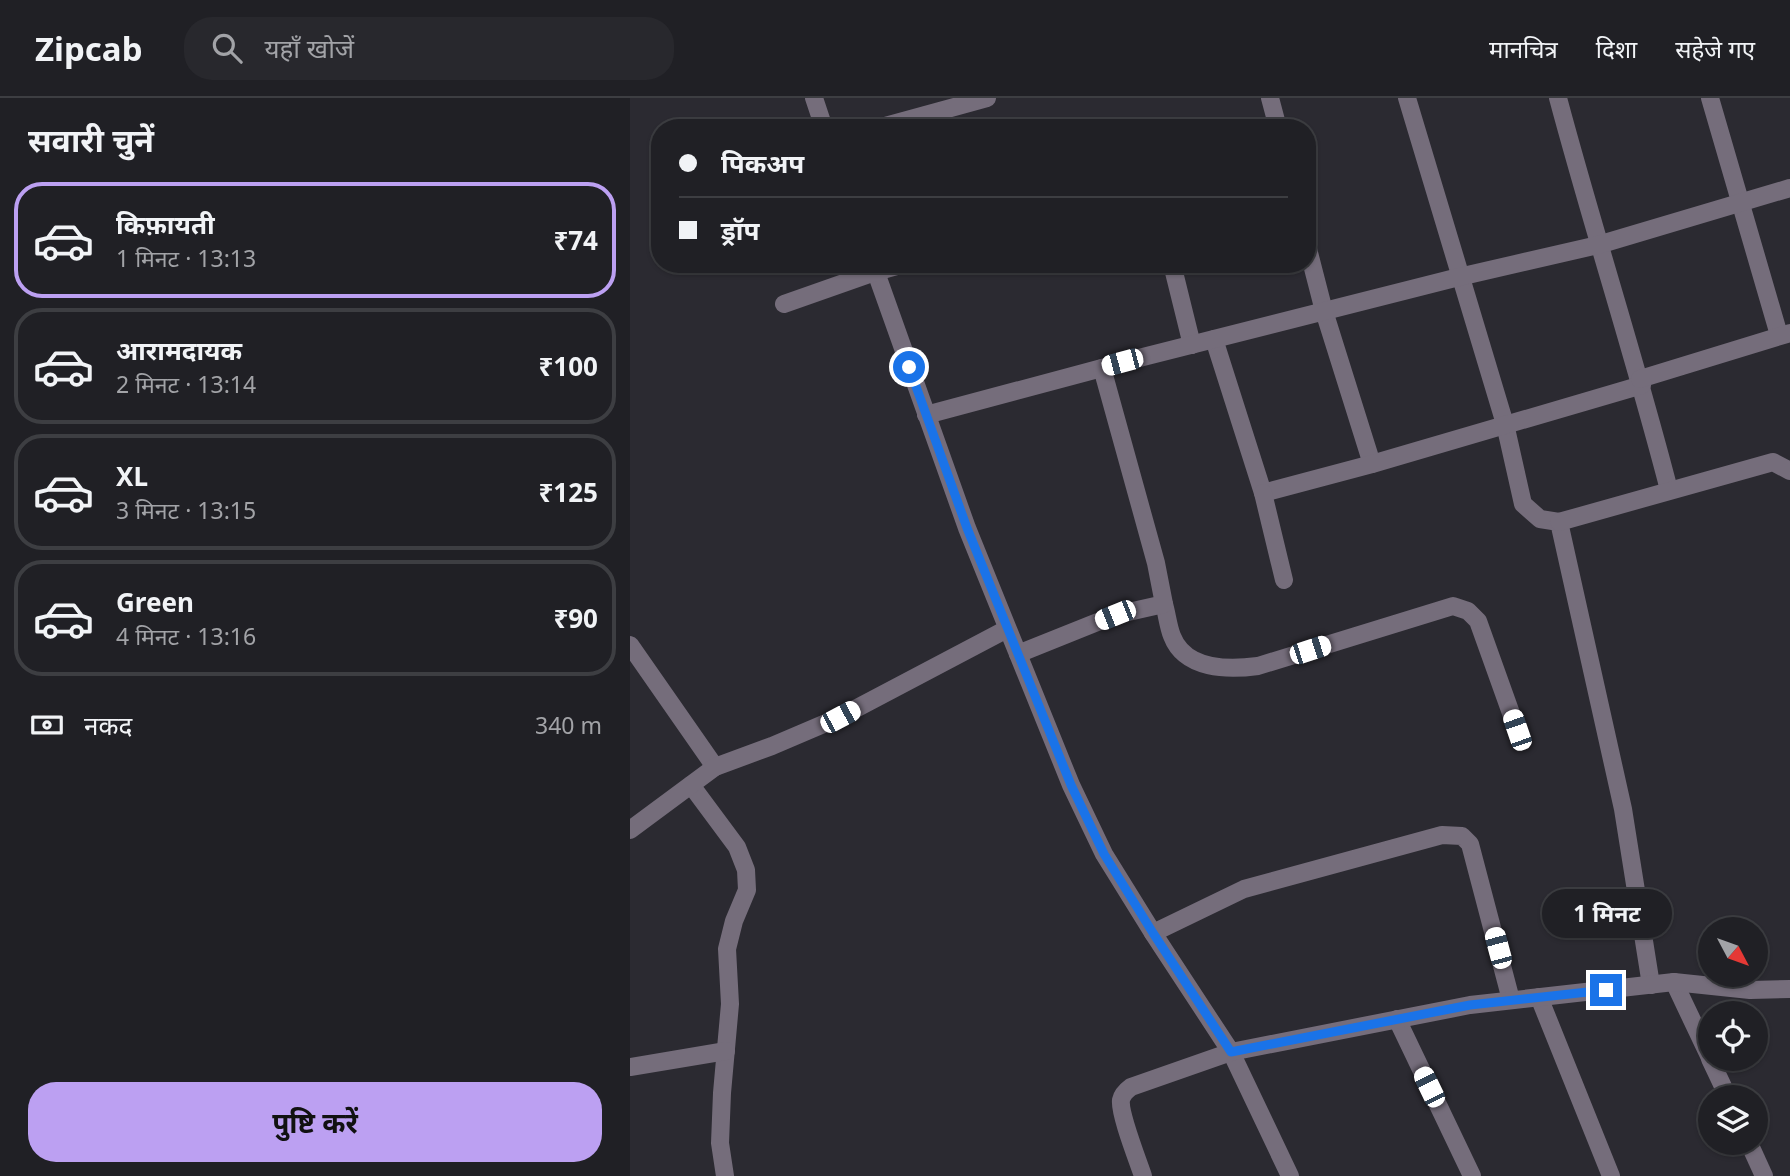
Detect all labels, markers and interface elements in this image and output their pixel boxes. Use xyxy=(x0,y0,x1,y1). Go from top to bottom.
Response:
search box xyxy=(184,17,674,80)
text: Zipcab xyxy=(35,26,142,71)
icon: search xyxy=(208,29,246,67)
text: यहाँ खोजें xyxy=(264,30,354,66)
text: मानचित्र xyxy=(1489,32,1558,65)
text: दिशा xyxy=(1596,32,1637,65)
text: सहेजे गए xyxy=(1675,32,1755,65)
text: सवारी चुनें xyxy=(28,118,154,161)
text: पिकअप xyxy=(721,145,804,181)
text: किफ़ायती xyxy=(116,206,215,242)
icon: car xyxy=(32,209,95,272)
text: ड्रॉप xyxy=(721,212,759,248)
text: ₹74 xyxy=(553,222,598,258)
text: 1 मिनट · 13:13 xyxy=(116,242,256,274)
text: आरामदायक xyxy=(116,332,242,368)
icon: car xyxy=(32,335,95,398)
car xyxy=(1099,346,1146,378)
text: ₹100 xyxy=(539,348,598,384)
route start xyxy=(893,351,925,383)
text: 2 मिनट · 13:14 xyxy=(116,368,256,400)
text: XL xyxy=(116,458,148,494)
icon: car xyxy=(32,461,95,524)
text: ₹125 xyxy=(539,474,598,510)
text: 3 मिनट · 13:15 xyxy=(116,494,256,526)
text: Green xyxy=(116,584,194,620)
icon: car xyxy=(32,587,95,650)
car xyxy=(1092,597,1139,633)
text: ₹90 xyxy=(553,600,598,636)
text: 4 मिनट · 13:16 xyxy=(116,620,256,652)
car xyxy=(1287,634,1334,666)
car xyxy=(817,698,864,736)
icon: cash xyxy=(28,706,66,744)
text: नकद xyxy=(84,707,132,743)
car xyxy=(1501,707,1534,753)
text: 340 m xyxy=(535,709,602,741)
callout: 1 मिनट xyxy=(1541,888,1671,938)
text: 1 मिनट xyxy=(1573,897,1641,929)
north arrow xyxy=(1698,917,1768,987)
map controls xyxy=(1698,917,1768,1155)
car xyxy=(1483,925,1514,971)
route end xyxy=(1590,974,1622,1006)
button: locate xyxy=(1698,1001,1768,1071)
car xyxy=(1411,1064,1448,1110)
button: पुष्टि करें xyxy=(28,1082,602,1162)
button: layers xyxy=(1698,1085,1768,1155)

